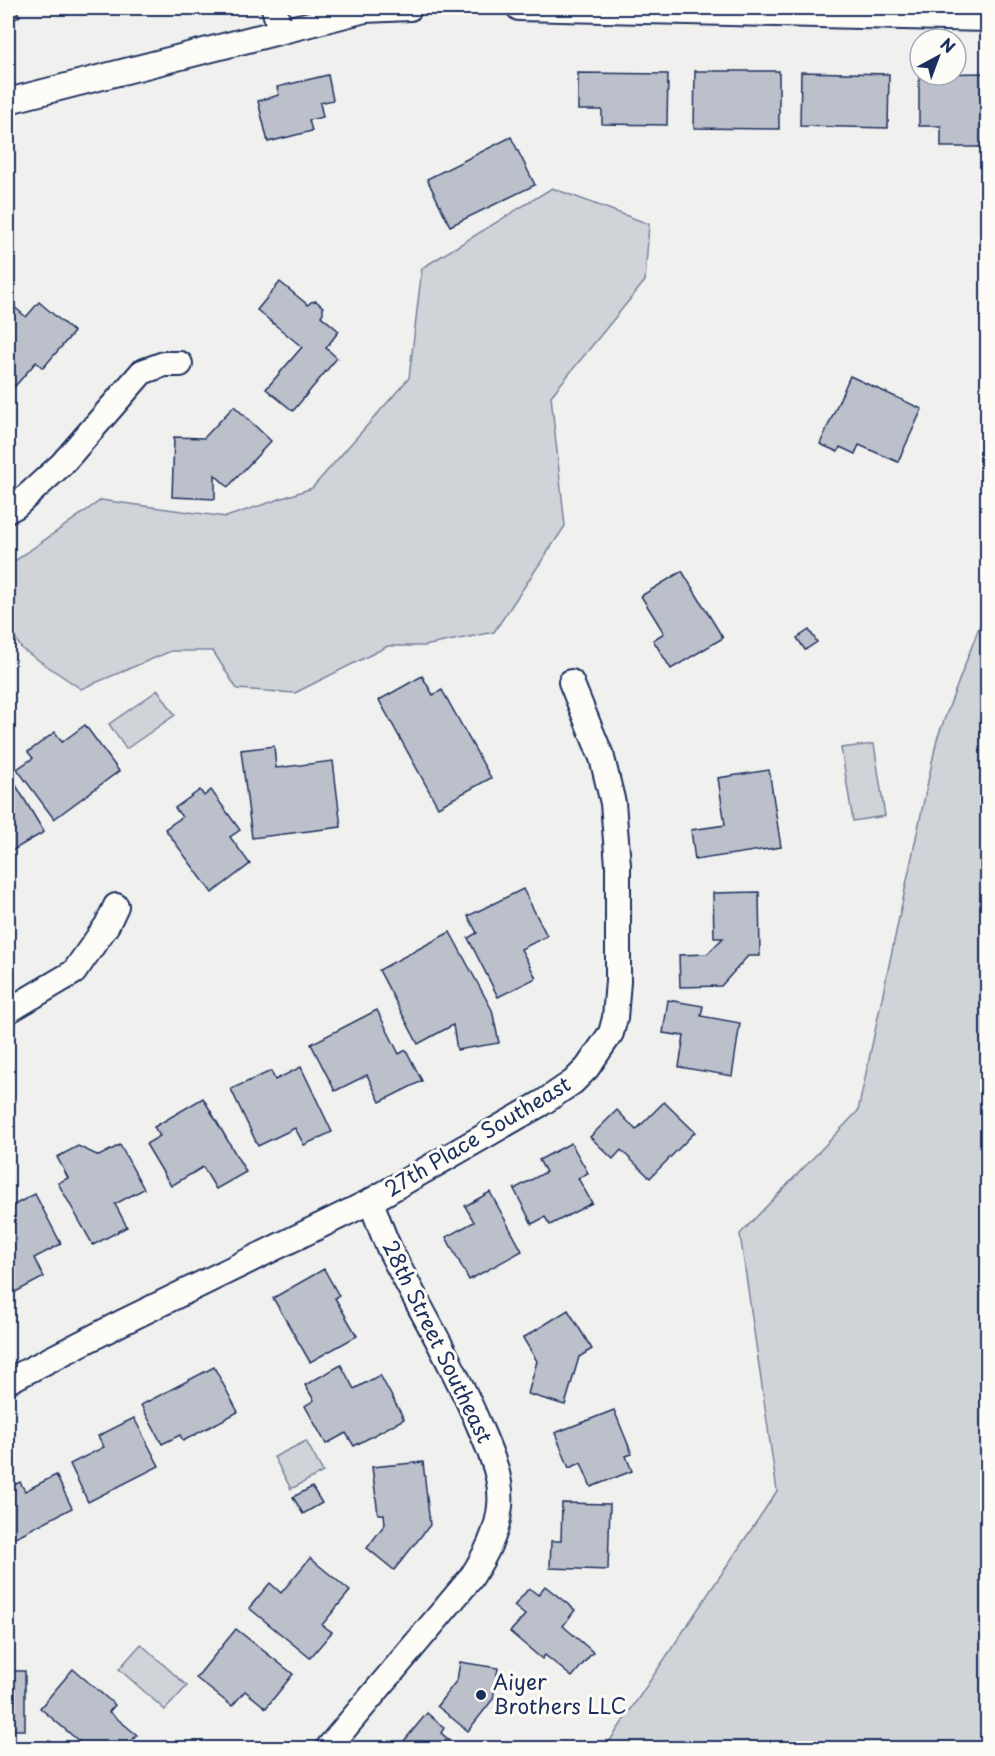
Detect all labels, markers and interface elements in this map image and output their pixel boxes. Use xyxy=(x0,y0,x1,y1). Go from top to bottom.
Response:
north arrow xyxy=(908,27,968,87)
text: N xyxy=(936,32,961,58)
street label: 27th Place Southeast xyxy=(378,1067,576,1204)
street label: 28th Street Southeast xyxy=(376,1234,502,1448)
place label: Aiyer Brothers LLC xyxy=(493,1665,627,1721)
marker: Aiyer Brothers LLC xyxy=(474,1688,488,1702)

